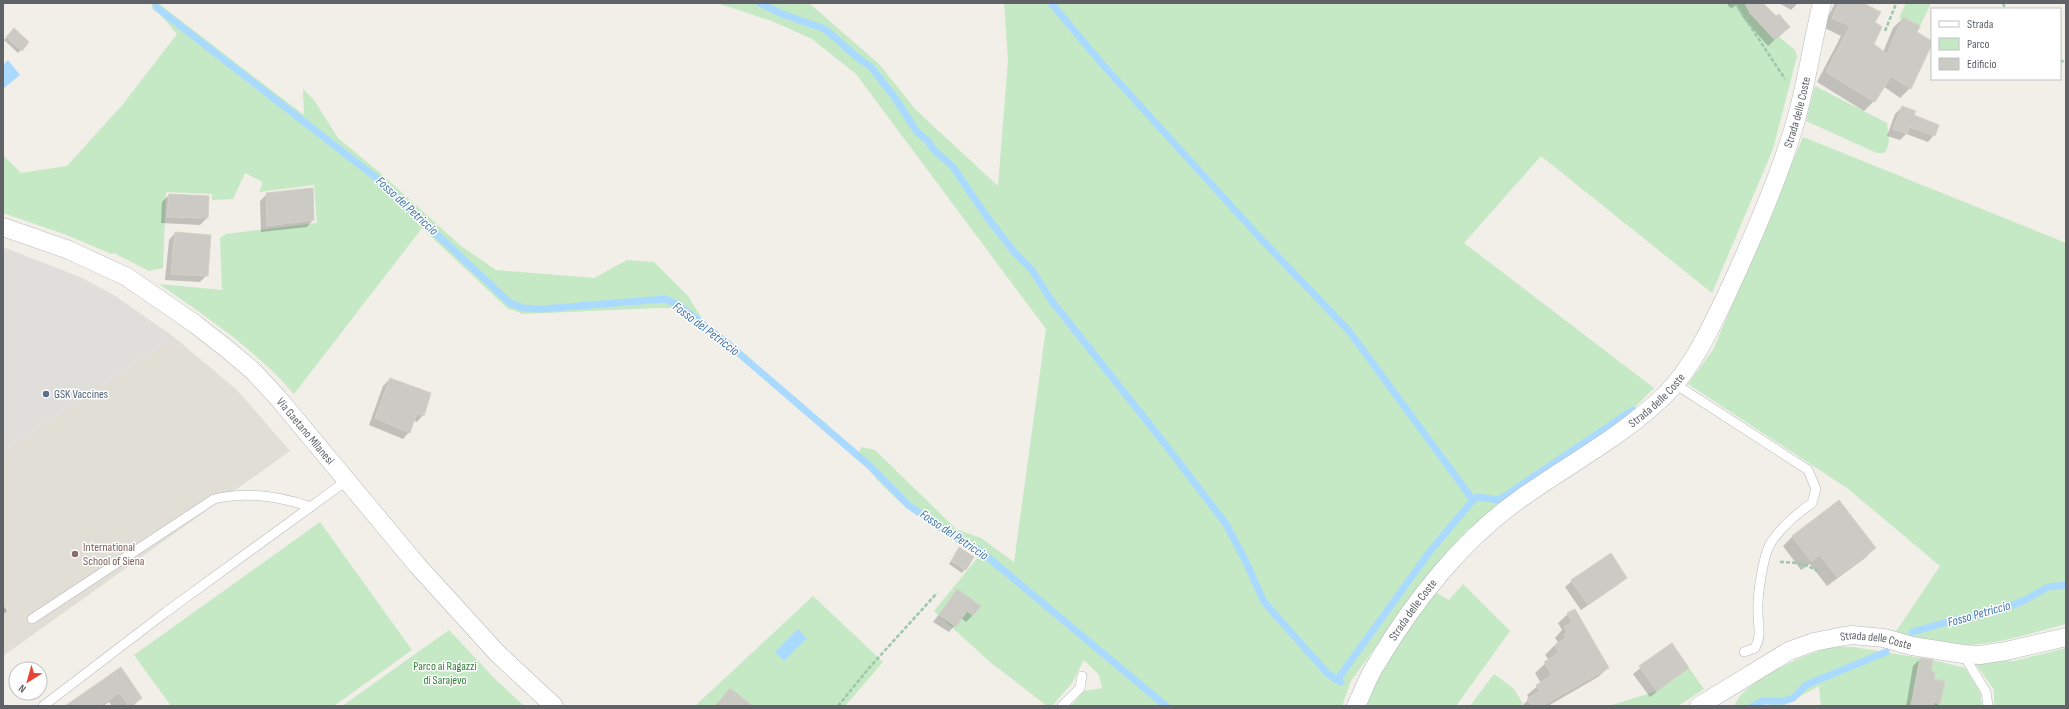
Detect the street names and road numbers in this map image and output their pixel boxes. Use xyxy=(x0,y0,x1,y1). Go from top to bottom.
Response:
street label: Strada delle Coste xyxy=(1780,75,1814,150)
street label: Strada delle Coste xyxy=(1625,370,1688,431)
street label: Via Gaetano Milanesi xyxy=(273,395,338,468)
street label: Strada delle Coste xyxy=(1385,576,1440,644)
street label: Strada delle Coste xyxy=(1839,627,1914,653)

